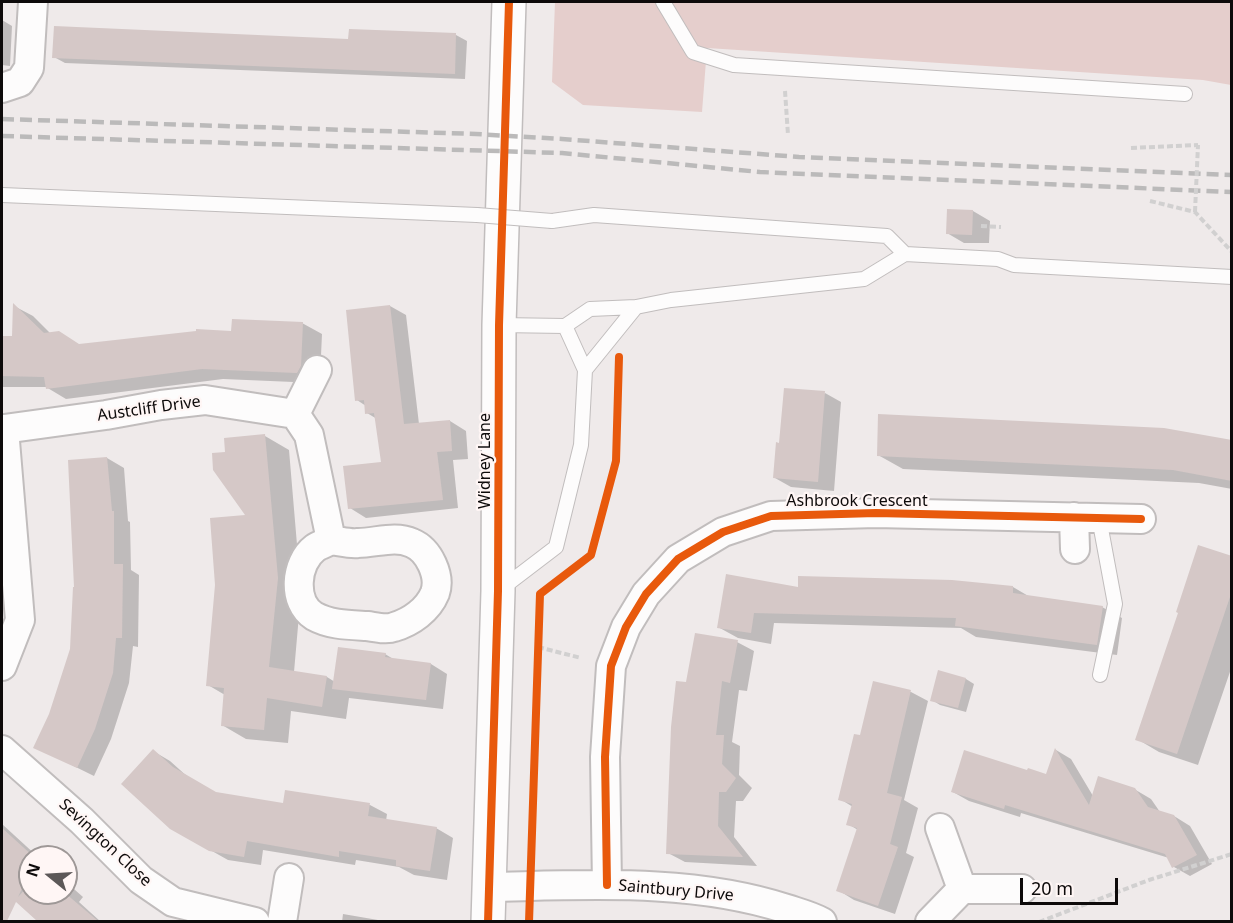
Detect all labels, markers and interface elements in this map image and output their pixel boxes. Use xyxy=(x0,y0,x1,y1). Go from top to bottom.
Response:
street label: Austcliff Drive xyxy=(96,392,202,426)
street label: Widney Lane xyxy=(475,413,495,509)
street label: Ashbrook Crescent xyxy=(786,491,928,511)
street label: Sevington Close xyxy=(55,795,155,891)
north arrow xyxy=(18,845,78,905)
text: N xyxy=(20,860,45,880)
scale bar xyxy=(1023,866,1120,904)
street label: Saintbury Drive xyxy=(617,876,735,906)
text: 20 m xyxy=(1031,876,1073,900)

